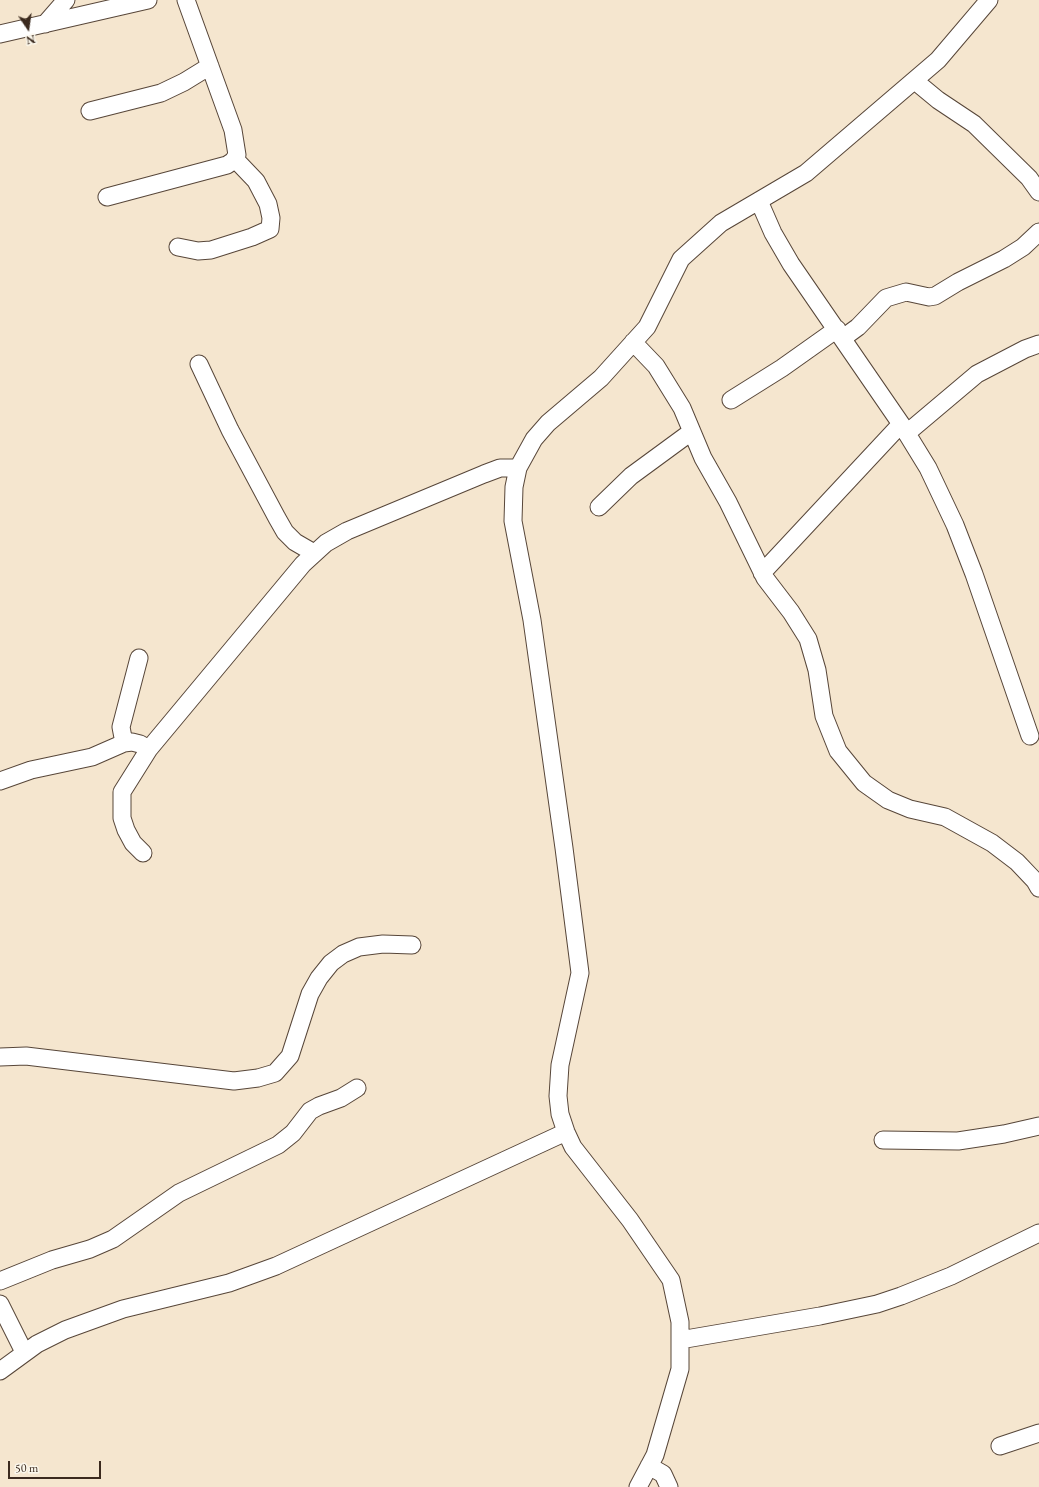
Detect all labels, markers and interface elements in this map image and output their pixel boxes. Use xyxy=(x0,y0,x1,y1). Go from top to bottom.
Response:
north arrow xyxy=(8,8,48,48)
text: N xyxy=(25,32,37,48)
scale bar xyxy=(10,1453,103,1479)
text: 50 m xyxy=(15,1460,38,1476)

